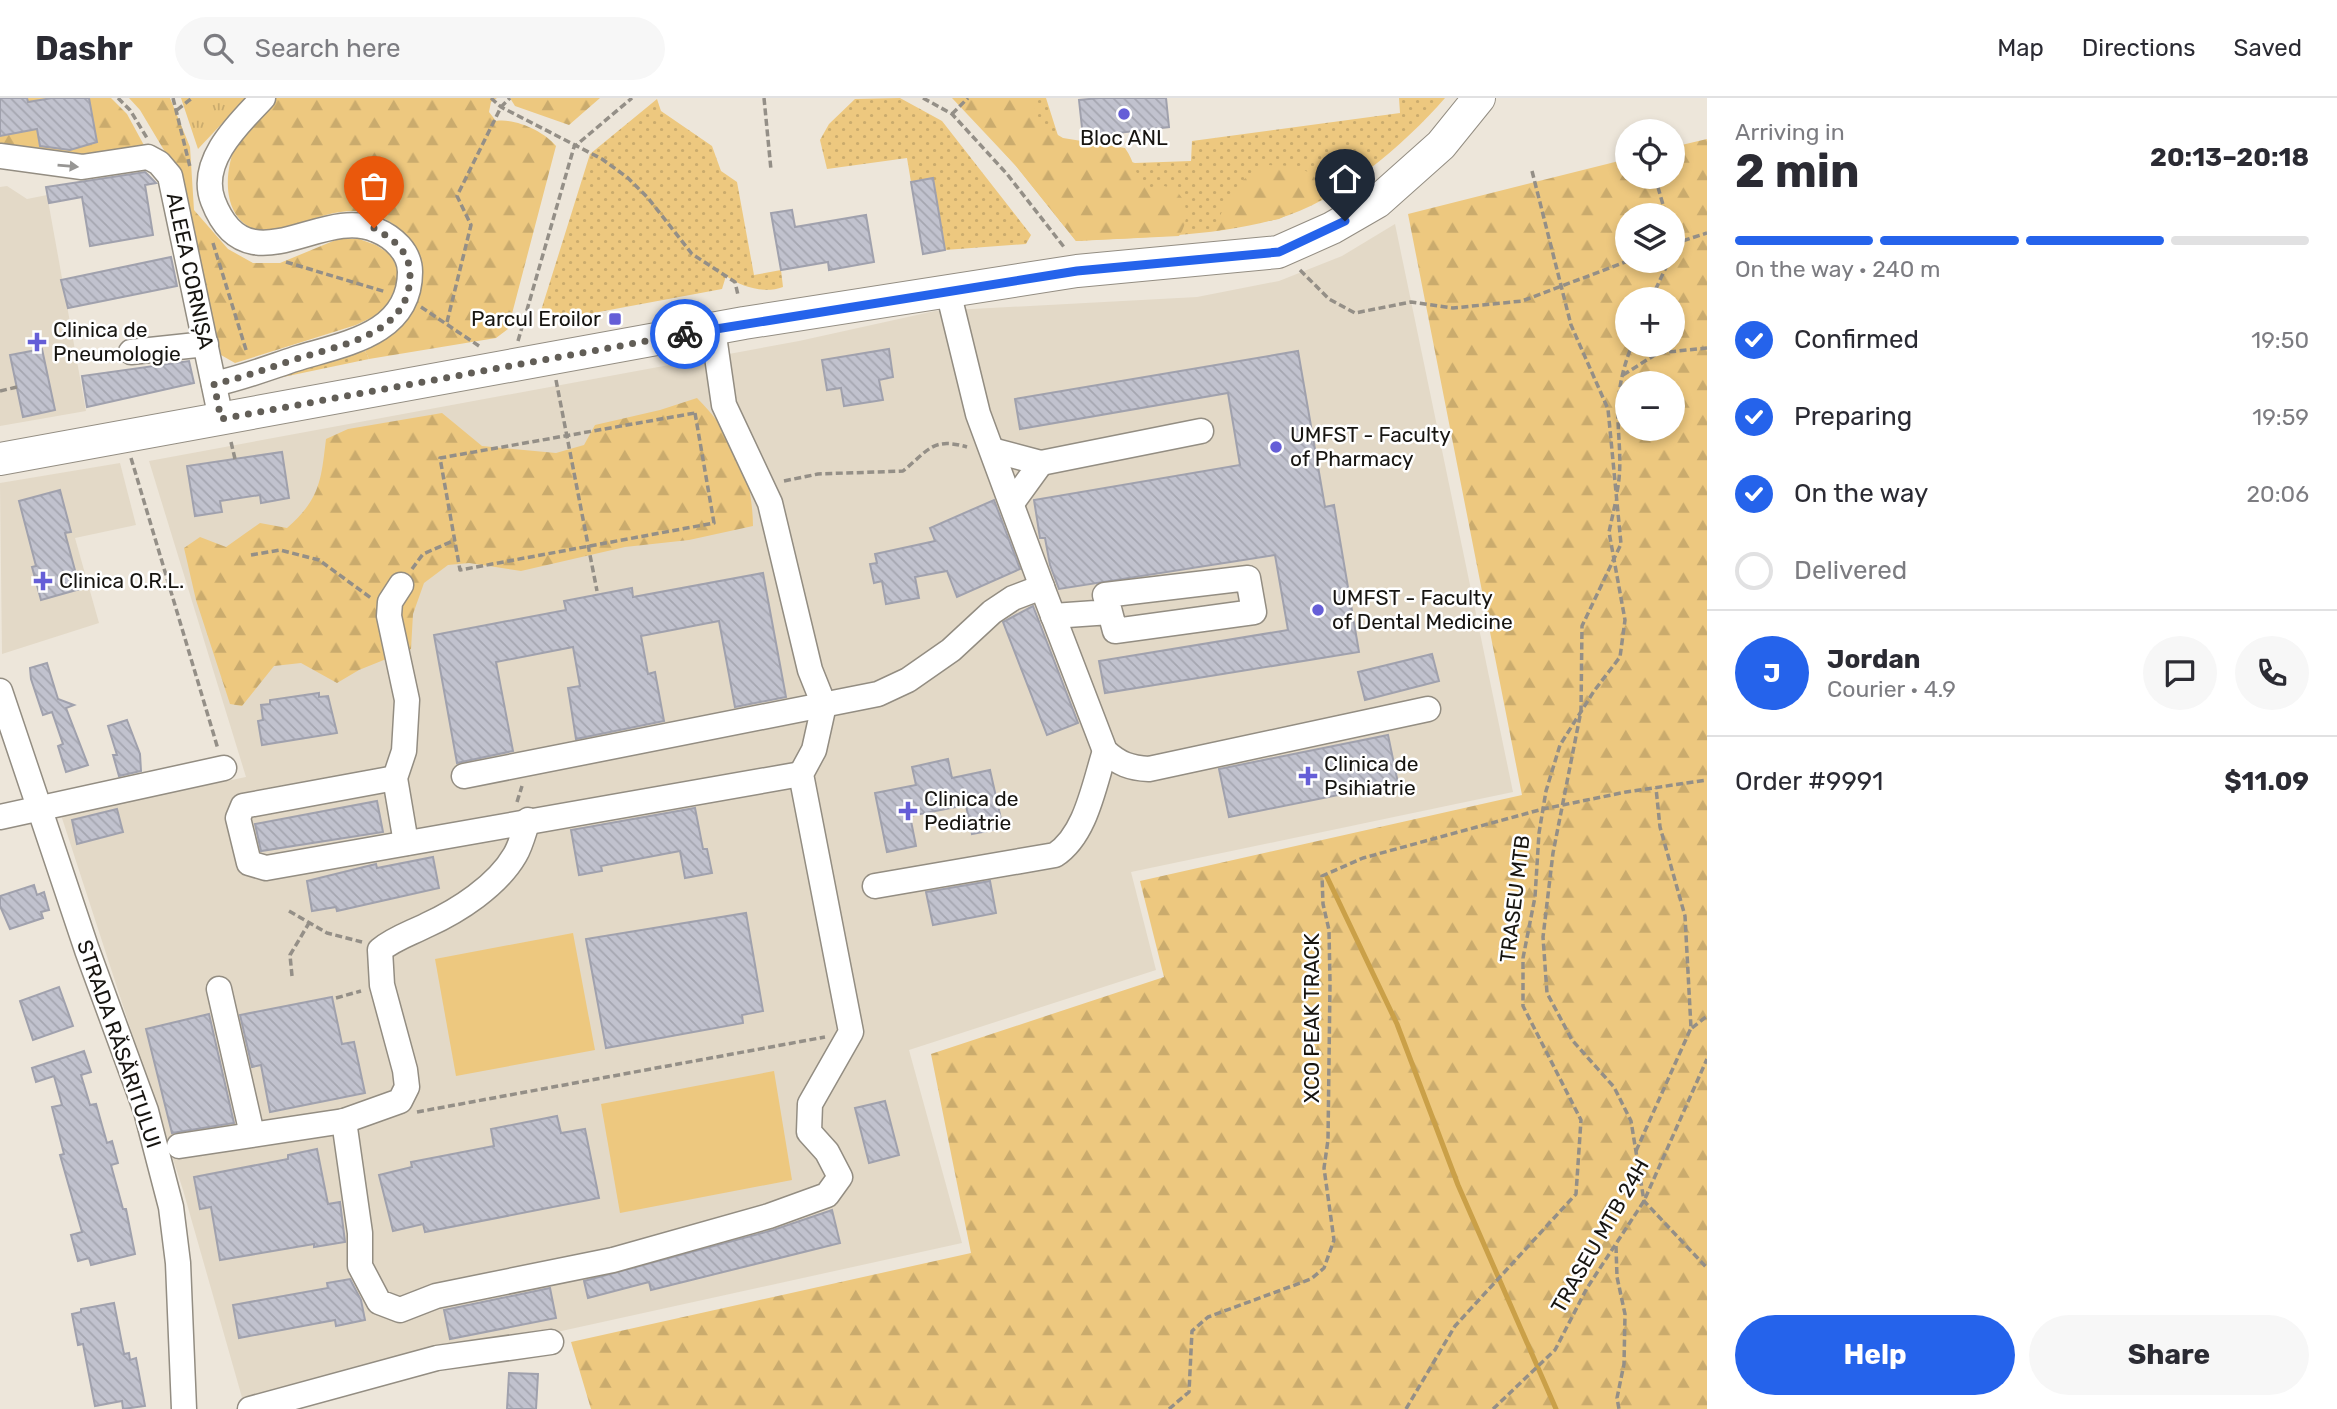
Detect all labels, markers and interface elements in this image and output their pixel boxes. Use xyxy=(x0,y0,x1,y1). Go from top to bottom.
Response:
search box xyxy=(175,17,665,80)
text: Dashr xyxy=(35,29,133,68)
icon: search xyxy=(199,29,237,67)
text: Search here xyxy=(255,33,401,64)
text: Map xyxy=(1997,34,2044,62)
text: Directions xyxy=(2082,34,2195,62)
text: Saved xyxy=(2233,34,2302,62)
marker: Bloc ANL xyxy=(1116,106,1132,122)
text: Arriving in xyxy=(1735,118,1845,146)
map controls xyxy=(1615,119,1685,441)
button: locate xyxy=(1615,119,1685,189)
place label: Bloc ANL xyxy=(1080,125,1168,150)
text: 20:13–20:18 xyxy=(2150,142,2309,173)
text: 2 min xyxy=(1735,144,1860,199)
pin xyxy=(1315,149,1375,221)
pin xyxy=(344,156,404,228)
icon: home xyxy=(1326,160,1364,198)
one-way arrow xyxy=(57,161,79,172)
icon: bag xyxy=(355,167,393,205)
street label: ALEEA CORNIȘA xyxy=(162,190,219,351)
button: layers xyxy=(1615,203,1685,273)
text: On the way · 240 m xyxy=(1735,255,1940,283)
button: + xyxy=(1615,287,1685,357)
courier xyxy=(650,299,720,369)
place label: Parcul Eroilor xyxy=(471,306,601,331)
marker: Parcul Eroilor xyxy=(607,311,623,327)
icon: bike xyxy=(666,315,704,353)
place label: Clinica de Pneumologie xyxy=(53,317,181,366)
icon: check xyxy=(1735,321,1773,359)
text: Confirmed xyxy=(1794,324,1919,355)
text: 19:50 xyxy=(2251,326,2309,354)
marker: Clinica de Pneumologie xyxy=(27,332,47,352)
button: − xyxy=(1615,371,1685,441)
icon: check xyxy=(1735,398,1773,436)
text: Preparing xyxy=(1794,401,1912,432)
text: 19:59 xyxy=(2252,403,2309,431)
place label: UMFST - Faculty of Pharmacy xyxy=(1290,422,1451,471)
marker: UMFST - Faculty of Pharmacy xyxy=(1268,439,1284,455)
icon: check xyxy=(1735,475,1773,513)
text: On the way xyxy=(1794,478,1928,509)
text: 20:06 xyxy=(2247,480,2309,508)
text: Delivered xyxy=(1794,555,1907,586)
place label: Clinica O.R.L. xyxy=(59,568,184,593)
marker: Clinica O.R.L. xyxy=(33,571,53,591)
place label: UMFST - Faculty of Dental Medicine xyxy=(1332,585,1513,634)
marker: UMFST - Faculty of Dental Medicine xyxy=(1310,602,1326,618)
button: chat xyxy=(2143,636,2217,710)
button: phone xyxy=(2235,636,2309,710)
text: Jordan xyxy=(1827,644,1920,675)
text: J xyxy=(1763,658,1781,689)
text: Courier · 4.9 xyxy=(1827,675,1956,703)
place label: Clinica de Psihiatrie xyxy=(1324,751,1419,800)
marker: Clinica de Psihiatrie xyxy=(1298,766,1318,786)
text: Order #9991 xyxy=(1735,766,1883,797)
text: $11.09 xyxy=(2224,766,2309,797)
place label: Clinica de Pediatrie xyxy=(924,786,1019,835)
marker: Clinica de Pediatrie xyxy=(898,801,918,821)
street label: TRASEU MTB xyxy=(1494,834,1535,964)
street label: XCO PEAK TRACK xyxy=(1299,933,1324,1103)
street label: STRADA RĂSĂRITULUI xyxy=(72,936,167,1151)
street label: TRASEU MTB 24H xyxy=(1545,1154,1654,1317)
button: Help xyxy=(1735,1315,2015,1395)
button: Share xyxy=(2029,1315,2309,1395)

